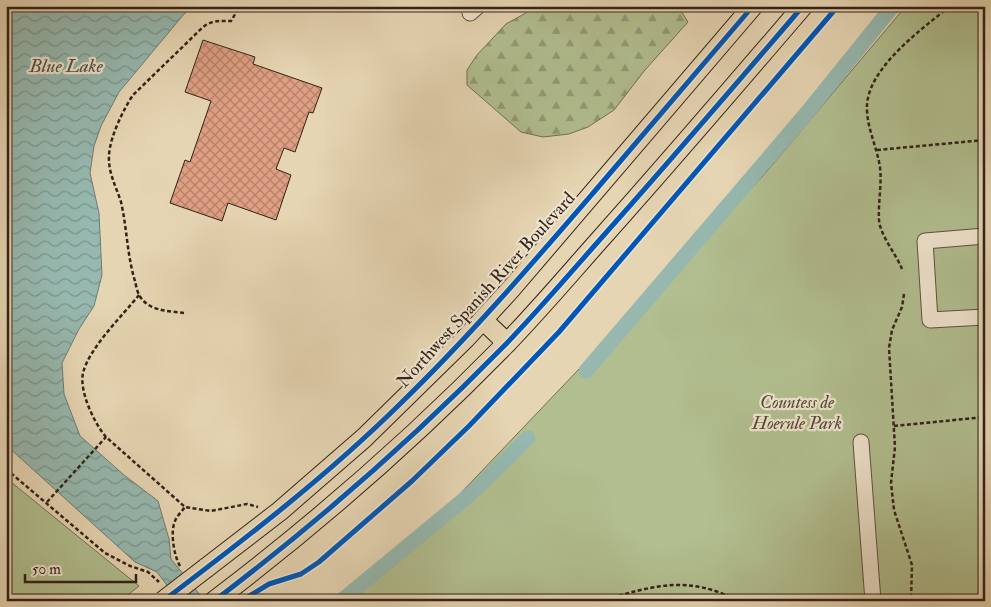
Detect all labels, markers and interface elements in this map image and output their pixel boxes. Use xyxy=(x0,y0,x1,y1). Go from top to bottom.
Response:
water label: Blue Lake xyxy=(28,54,103,78)
street label: Northwest Spanish River Boulevard xyxy=(392,187,580,393)
park label: Countess de Hoernle Park xyxy=(751,391,842,435)
scale bar xyxy=(25,552,136,584)
text: 50 m xyxy=(32,560,61,579)

